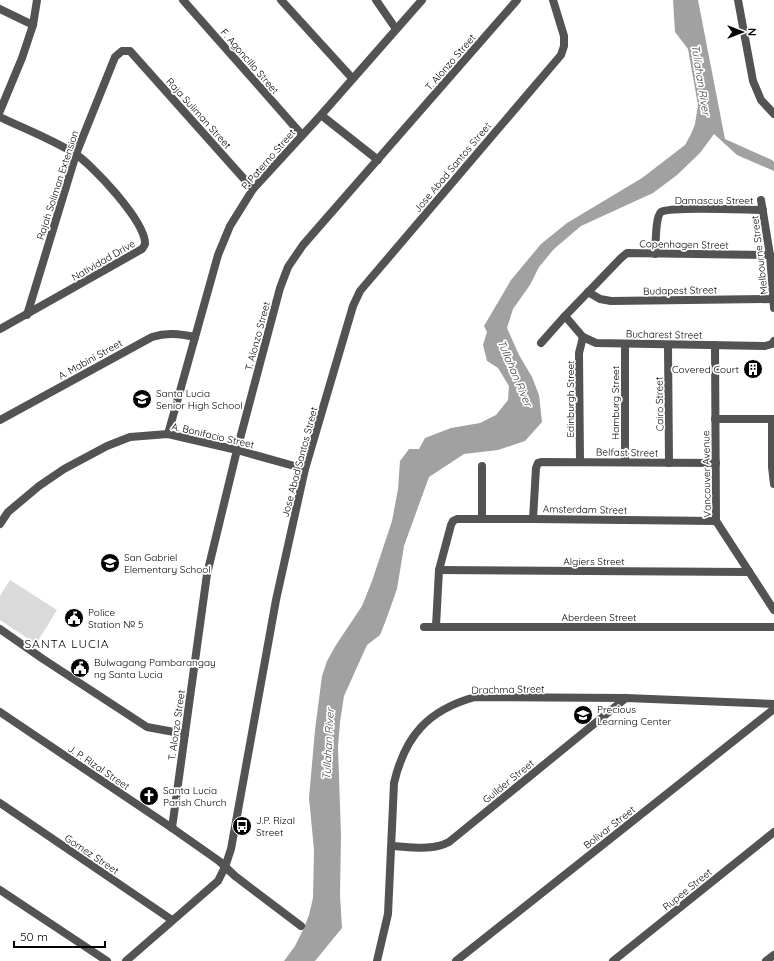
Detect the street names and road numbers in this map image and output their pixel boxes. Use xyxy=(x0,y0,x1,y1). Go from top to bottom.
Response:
street label: F. Agoncillo Street xyxy=(218,26,282,97)
street label: T. Alonzo Street xyxy=(422,31,479,93)
street label: Raja Suliman Street xyxy=(163,75,234,152)
street label: Jose Abad Santos Street xyxy=(411,119,494,215)
street label: P. Paterno Street xyxy=(238,126,299,192)
street label: Rajah Soliman Extension xyxy=(34,129,81,241)
street label: Damascus Street xyxy=(675,194,754,207)
street label: Melbourne Street xyxy=(748,214,771,295)
street label: Natividad Drive xyxy=(69,237,138,284)
street label: Copenhagen Street xyxy=(639,237,729,252)
street label: Budapest Street xyxy=(643,283,718,298)
street label: T. Alonzo Street xyxy=(242,300,273,372)
street label: Bucharest Street xyxy=(626,327,703,342)
street label: A. Mabini Street xyxy=(56,336,125,382)
street label: Edinburgh Street xyxy=(564,360,577,438)
street label: Hamburg Street xyxy=(609,365,622,440)
street label: Cairo Street xyxy=(653,376,666,431)
street label: Jose Abad Santos Street xyxy=(278,405,321,519)
street label: A. Bonifacio Street xyxy=(170,420,256,451)
street label: Vancouver Avenue xyxy=(699,430,714,518)
street label: Belfast Street xyxy=(596,445,659,460)
street label: Amsterdam Street xyxy=(543,502,628,517)
street label: Algiers Street xyxy=(563,555,625,568)
street label: Aberdeen Street xyxy=(561,611,637,624)
street label: Drachma Street xyxy=(471,682,545,697)
street label: T. Alonzo Street xyxy=(165,688,188,761)
street label: J. P. Rizal Street xyxy=(65,742,133,793)
street label: Guilder Street xyxy=(480,756,537,806)
street label: Bolivar Street xyxy=(581,803,638,852)
street label: Gomez Street xyxy=(62,832,122,878)
street label: Rupee Street xyxy=(660,865,715,913)

